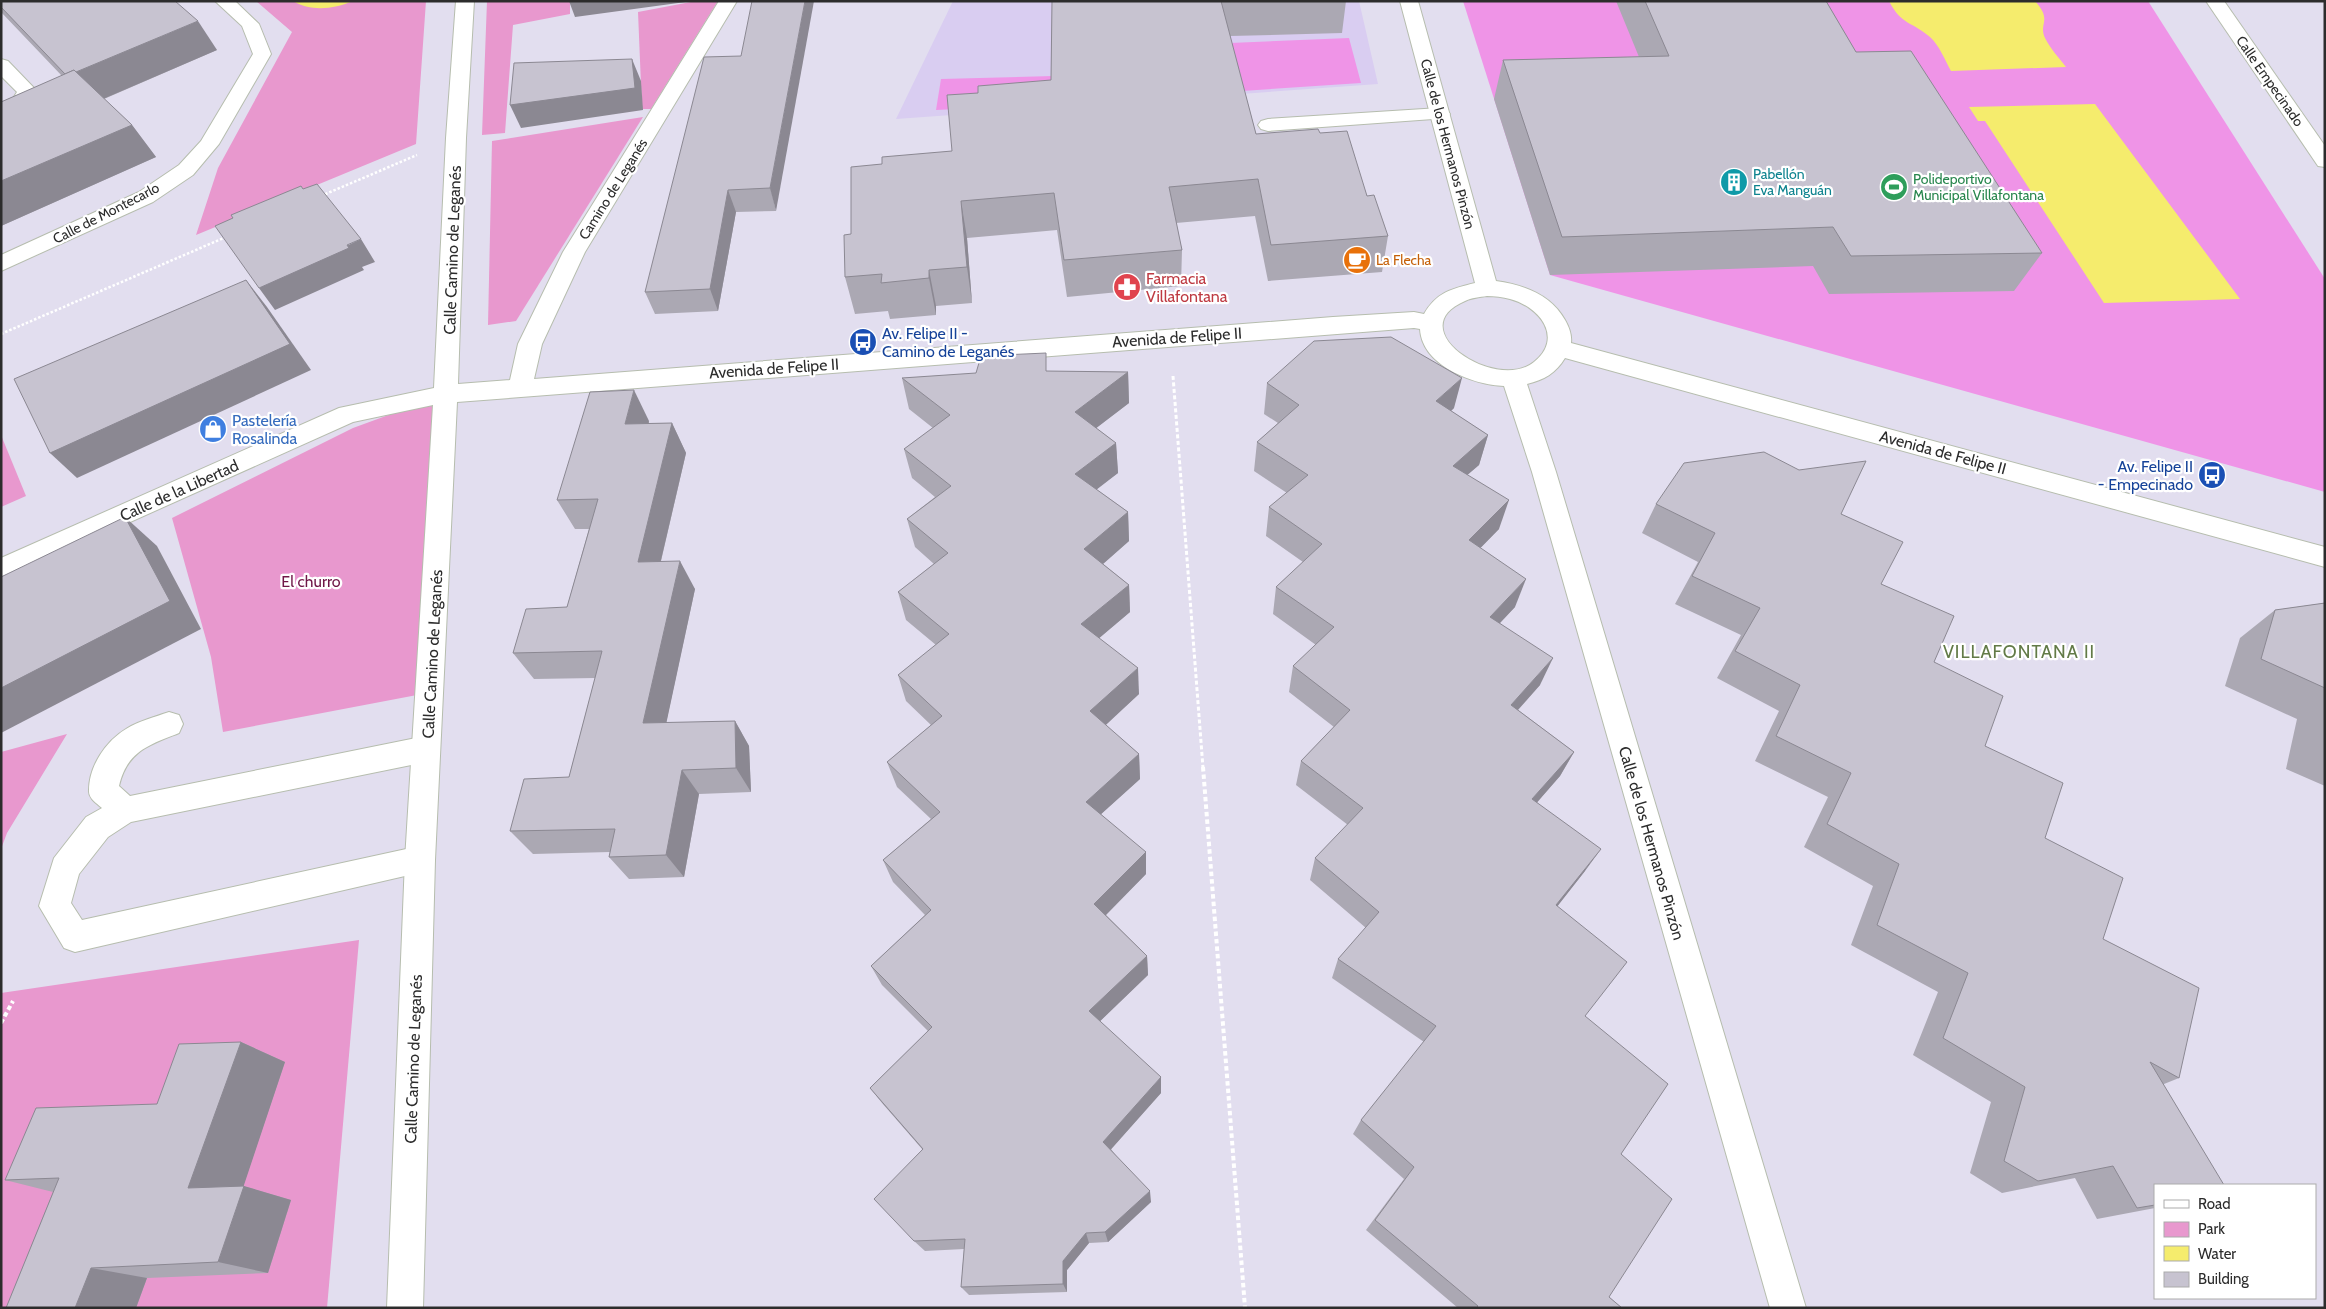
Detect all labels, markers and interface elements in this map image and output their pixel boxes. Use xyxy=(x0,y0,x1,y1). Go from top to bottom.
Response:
street label: Calle Empecinado xyxy=(2232,32,2308,130)
street label: Calle de los Hermanos Pinzón xyxy=(1417,57,1479,231)
street label: Camino de Leganés xyxy=(575,135,651,243)
street label: Calle Camino de Leganés xyxy=(440,165,465,335)
place label: Pabellón Eva Manguán xyxy=(1753,165,1832,199)
building icon: Pabellón Eva Manguán xyxy=(1719,167,1749,197)
place label: Polideportivo Municipal Villafontana xyxy=(1913,170,2044,204)
sports icon: Polideportivo Municipal Villafontana xyxy=(1879,172,1909,202)
street label: Calle de Montecarlo xyxy=(50,178,163,248)
cafe icon: La Flecha xyxy=(1342,245,1372,275)
place label: La Flecha xyxy=(1376,251,1432,269)
place label: Farmacia Villafontana xyxy=(1146,269,1228,306)
pharmacy icon: Farmacia Villafontana xyxy=(1112,272,1142,302)
street label: Avenida de Felipe II xyxy=(1111,323,1243,352)
place label: Av. Felipe II - Camino de Leganés xyxy=(882,324,1015,361)
bus stop icon: Av. Felipe II - Camino de Leganés xyxy=(848,327,878,357)
street label: Avenida de Felipe II xyxy=(708,354,840,383)
place label: Pastelería Rosalinda xyxy=(232,411,297,448)
shop icon: Pastelería Rosalinda xyxy=(198,414,228,444)
street label: Avenida de Felipe II xyxy=(1877,426,2008,479)
street label: Calle de la Libertad xyxy=(117,456,242,525)
place label: Av. Felipe II - Empecinado xyxy=(2098,457,2193,494)
bus stop icon: Av. Felipe II - Empecinado xyxy=(2197,460,2227,490)
street label: Calle Camino de Leganés xyxy=(419,569,446,739)
park label: El churro xyxy=(281,572,341,591)
district label: VILLAFONTANA II xyxy=(1943,641,2095,663)
street label: Calle de los Hermanos Pinzón xyxy=(1615,744,1688,942)
street label: Calle Camino de Leganés xyxy=(401,974,426,1144)
legend xyxy=(2154,1184,2316,1299)
text: Road xyxy=(2198,1195,2231,1213)
text: Park xyxy=(2198,1220,2225,1238)
text: Water xyxy=(2198,1245,2236,1263)
text: Building xyxy=(2198,1270,2249,1288)

